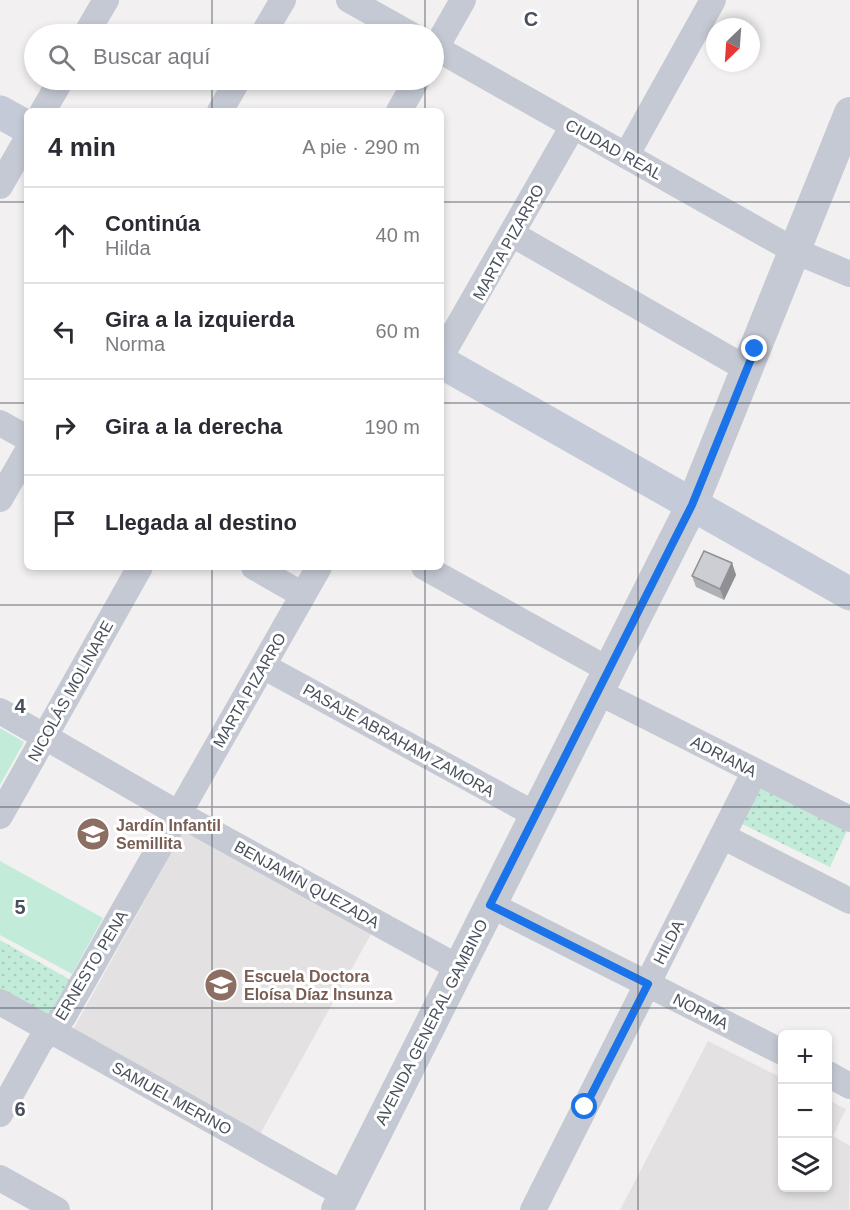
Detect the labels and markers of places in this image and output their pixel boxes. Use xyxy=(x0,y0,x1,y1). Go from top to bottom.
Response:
school or university icon: Jardín Infantil Semillita xyxy=(75,816,111,852)
place label: Jardín Infantil Semillita xyxy=(116,817,221,852)
school or university icon: Escuela Doctora Eloísa Díaz Insunza xyxy=(203,967,239,1003)
place label: Escuela Doctora Eloísa Díaz Insunza xyxy=(244,968,393,1003)

